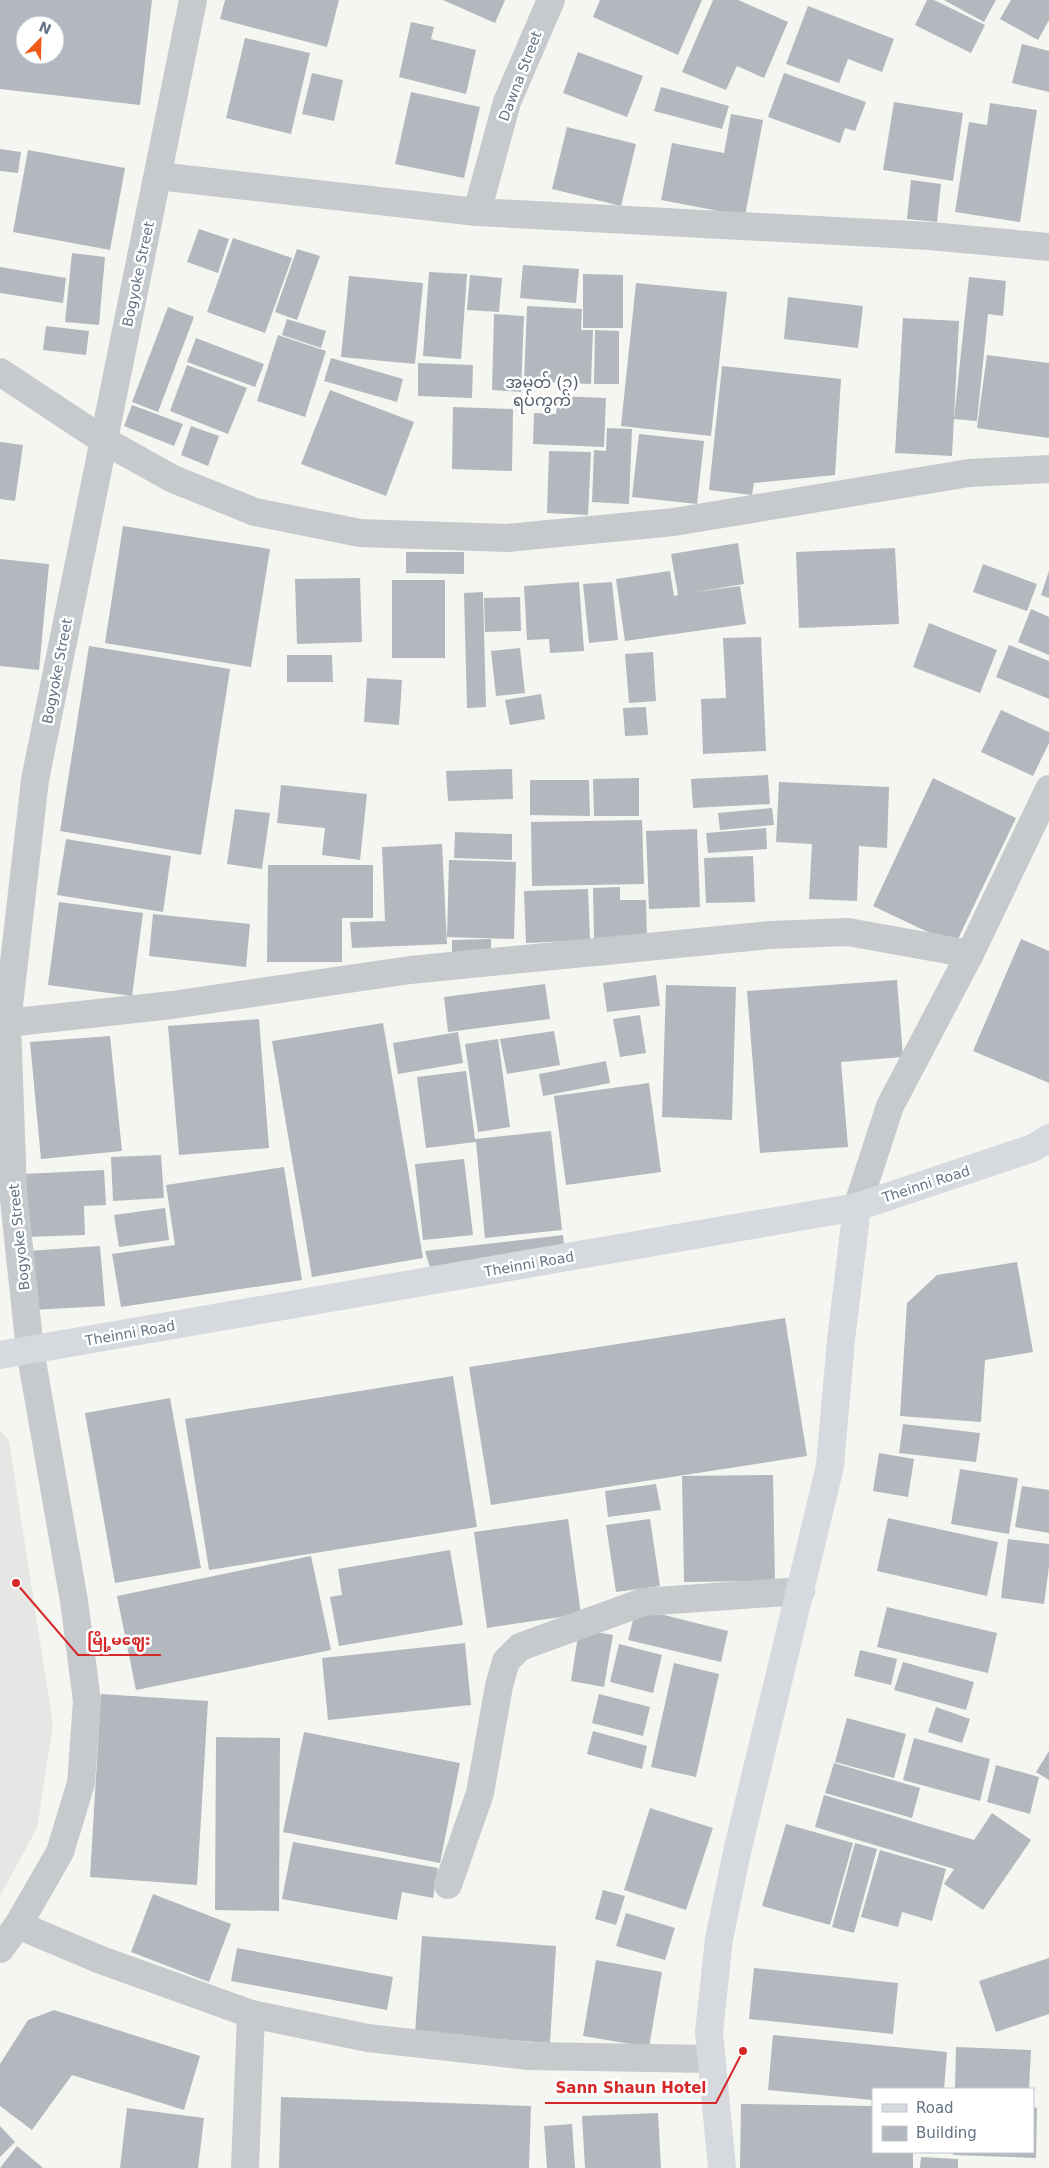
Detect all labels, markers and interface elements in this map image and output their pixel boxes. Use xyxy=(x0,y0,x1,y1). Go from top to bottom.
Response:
north arrow xyxy=(15,15,65,65)
text: N xyxy=(37,18,54,38)
street label: Dawna Street xyxy=(495,28,545,123)
street label: Bogyoke Street xyxy=(119,219,157,328)
district label: အမှတ် (၃) ရပ်ကွက် xyxy=(505,371,579,414)
street label: Bogyoke Street xyxy=(39,616,75,725)
street label: Theinni Road xyxy=(879,1162,972,1206)
street label: Bogyoke Street xyxy=(5,1182,33,1291)
street label: Theinni Road xyxy=(482,1248,575,1280)
street label: Theinni Road xyxy=(83,1317,176,1349)
callout: မြို့မဈေး xyxy=(78,1625,161,1655)
text: မြို့မဈေး xyxy=(87,1630,151,1652)
callout: Sann Shaun Hotel xyxy=(545,2073,716,2103)
text: Sann Shaun Hotel xyxy=(555,2079,707,2097)
legend xyxy=(872,2088,1034,2153)
text: Road xyxy=(916,2099,954,2117)
text: Building xyxy=(916,2124,977,2142)

